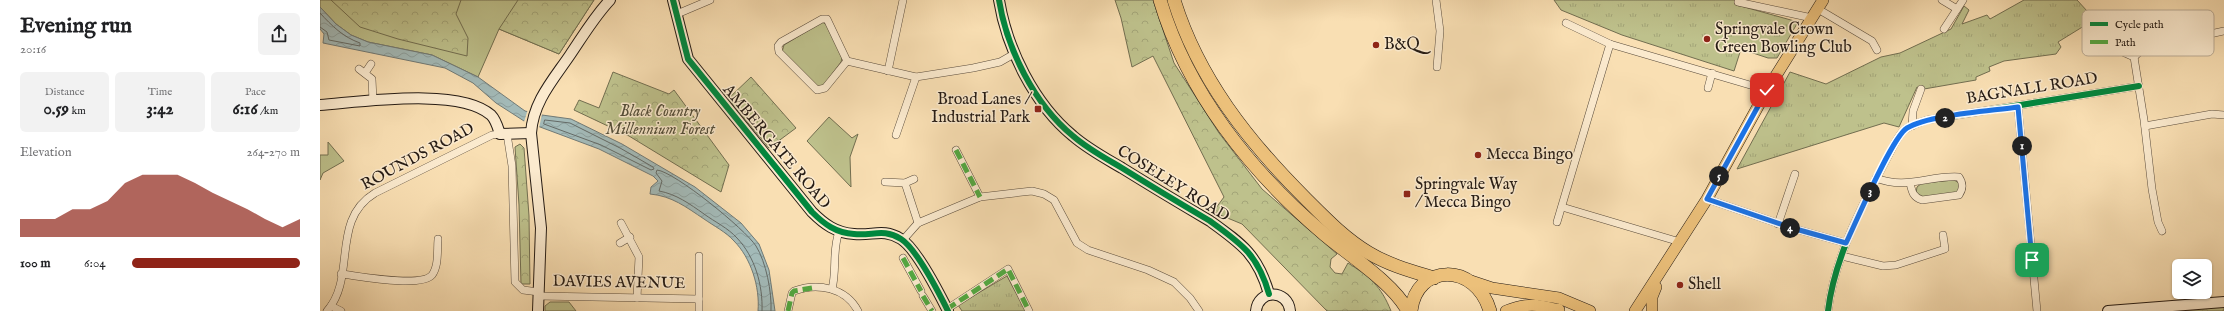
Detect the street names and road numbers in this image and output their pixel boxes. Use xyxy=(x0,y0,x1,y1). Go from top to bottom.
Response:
street label: BAGNALL ROAD xyxy=(1965,69,2099,109)
street label: AMBERGATE ROAD xyxy=(717,80,834,214)
street label: ROUNDS ROAD xyxy=(358,119,478,195)
street label: COSELEY ROAD xyxy=(1113,141,1233,227)
street label: DAVIES AVENUE xyxy=(552,272,686,294)

